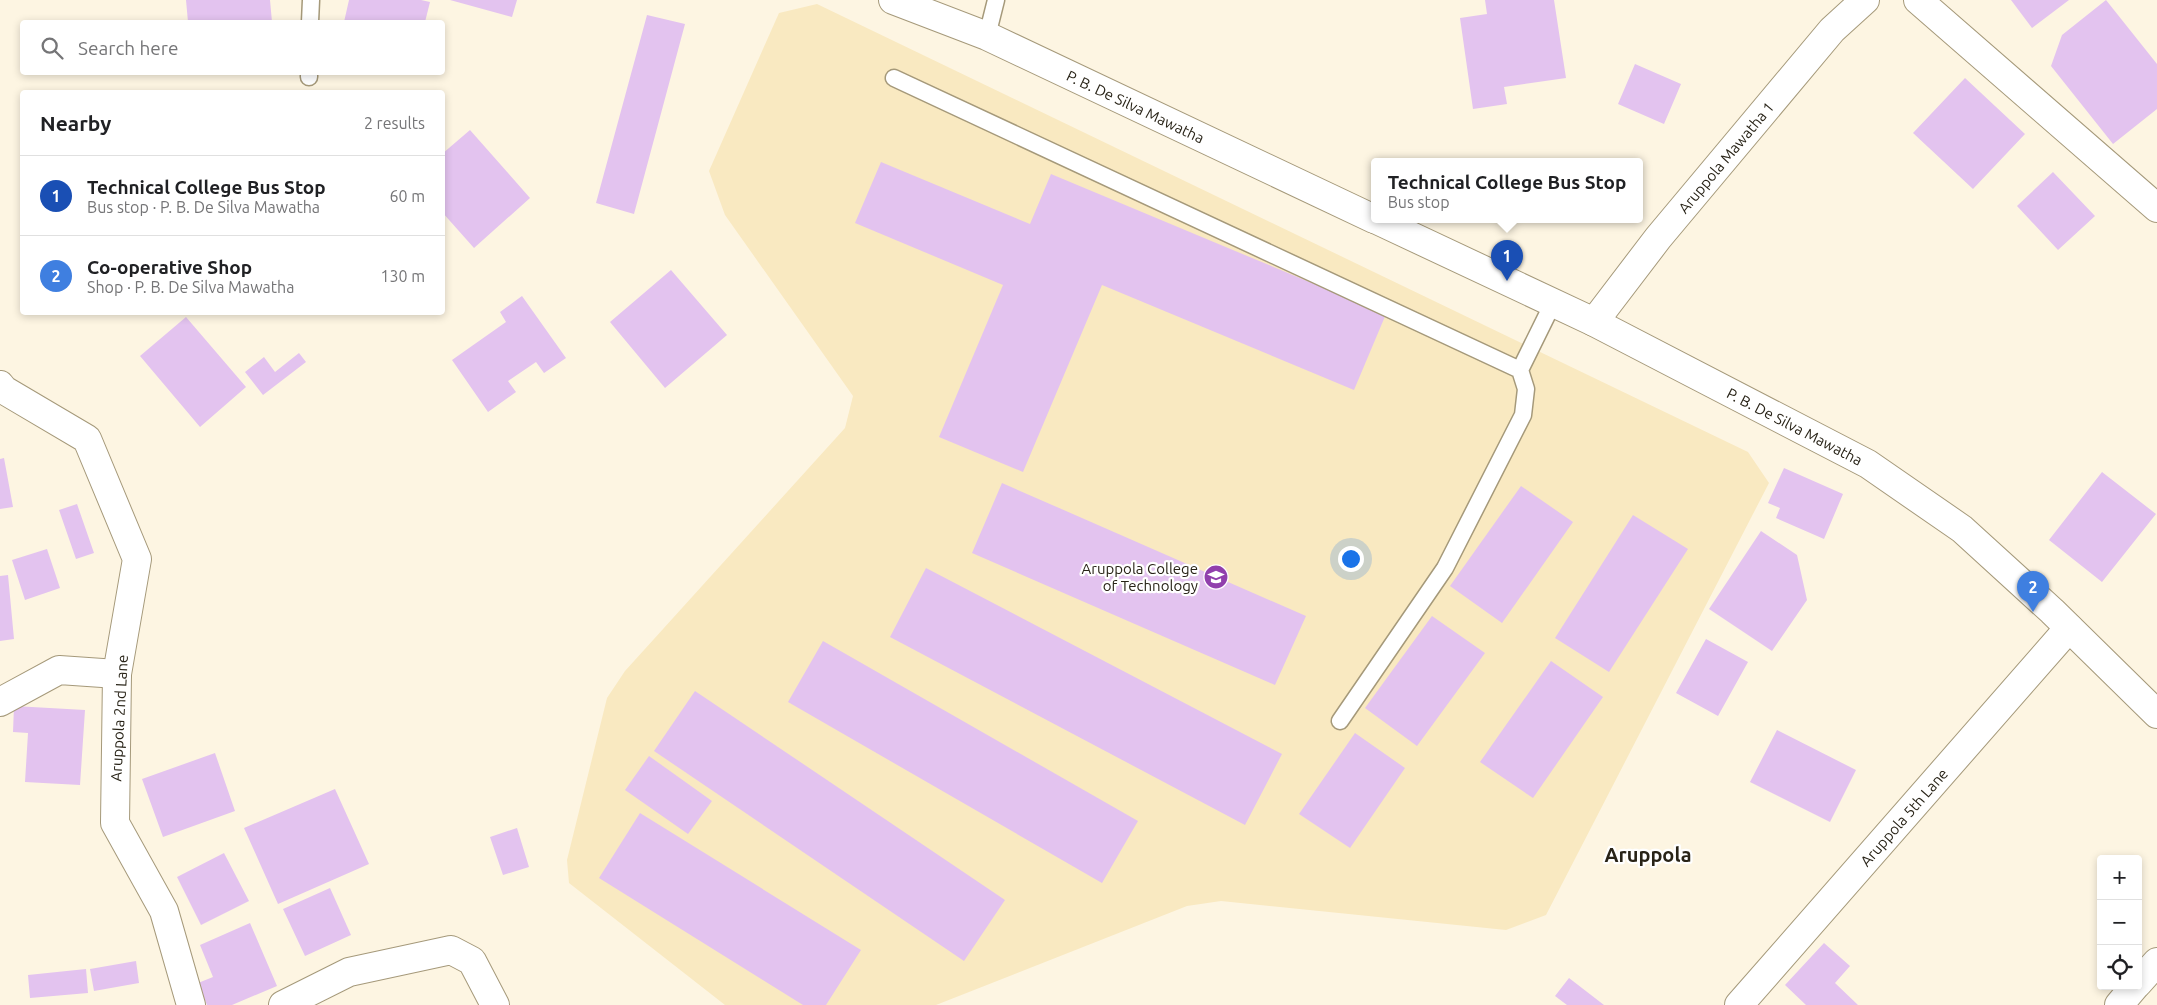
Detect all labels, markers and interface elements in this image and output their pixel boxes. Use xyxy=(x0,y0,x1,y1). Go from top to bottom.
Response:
search box xyxy=(20,20,445,75)
icon: search xyxy=(38,34,66,62)
text: Search here xyxy=(78,37,178,59)
street label: P. B. De Silva Mawatha xyxy=(1064,66,1207,146)
street label: Aruppola Mawatha 1 xyxy=(1674,98,1777,216)
text: Nearby xyxy=(40,111,111,135)
text: 2 results xyxy=(364,114,425,132)
popup xyxy=(1371,158,1643,223)
text: Technical College Bus Stop xyxy=(1388,171,1626,193)
text: Technical College Bus Stop xyxy=(87,176,326,198)
text: 1 xyxy=(51,187,61,205)
text: 60 m xyxy=(389,187,425,205)
text: Bus stop xyxy=(1388,193,1450,211)
text: Bus stop · P. B. De Silva Mawatha xyxy=(87,198,320,216)
pin: 1 xyxy=(1491,240,1523,281)
text: Co-operative Shop xyxy=(87,256,252,278)
text: 2 xyxy=(51,267,61,285)
text: 130 m xyxy=(380,267,425,285)
text: Shop · P. B. De Silva Mawatha xyxy=(87,278,294,296)
street label: P. B. De Silva Mawatha xyxy=(1724,384,1865,468)
your location xyxy=(1338,546,1364,572)
place label: Aruppola College of Technology xyxy=(1082,560,1198,594)
school or university icon: Aruppola College of Technology xyxy=(1203,564,1229,590)
pin: 2 xyxy=(2017,571,2049,612)
street label: Aruppola 2nd Lane xyxy=(107,654,131,782)
street label: Aruppola 5th Lane xyxy=(1856,765,1951,869)
district label: Aruppola xyxy=(1604,843,1692,866)
map controls xyxy=(2097,855,2142,990)
button: + xyxy=(2097,855,2142,900)
button: − xyxy=(2097,900,2142,945)
button: locate xyxy=(2097,945,2142,990)

